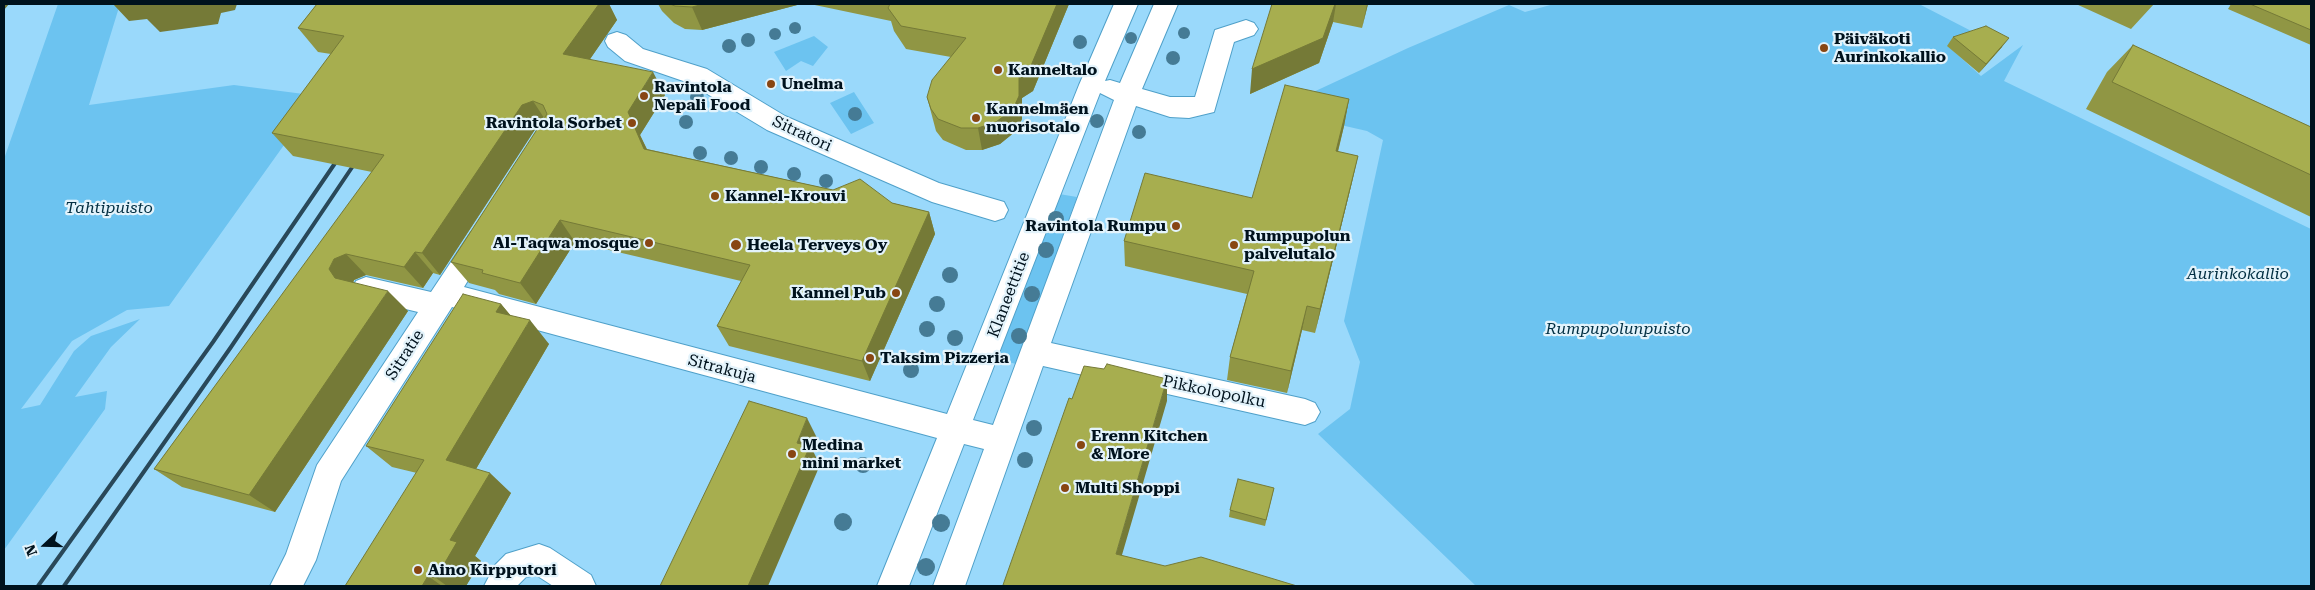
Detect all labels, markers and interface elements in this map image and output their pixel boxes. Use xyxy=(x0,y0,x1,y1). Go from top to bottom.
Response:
place label: Päiväkoti Aurinkokallio xyxy=(1834,29,1946,67)
marker: Päiväkoti Aurinkokallio xyxy=(1818,42,1830,54)
place label: Kanneltalo xyxy=(1008,60,1097,80)
marker: Kanneltalo xyxy=(992,64,1004,76)
place label: Unelma xyxy=(781,74,843,94)
place label: Ravintola Nepali Food xyxy=(654,77,751,115)
marker: Unelma xyxy=(765,78,777,90)
marker: Ravintola Nepali Food xyxy=(638,90,650,102)
place label: Kannelmäen nuorisotalo xyxy=(986,99,1089,137)
street label: Sitratori xyxy=(769,112,835,156)
marker: Kannelmäen nuorisotalo xyxy=(970,112,982,124)
place label: Ravintola Sorbet xyxy=(486,113,622,133)
marker: Ravintola Sorbet xyxy=(626,117,638,129)
place label: Kannel-Krouvi xyxy=(725,186,846,206)
marker: Kannel-Krouvi xyxy=(709,190,721,202)
park label: Tahtipuisto xyxy=(65,198,153,218)
place label: Ravintola Rumpu xyxy=(1025,216,1166,236)
marker: Ravintola Rumpu xyxy=(1170,220,1182,232)
place label: Rumpupolun palvelutalo xyxy=(1244,226,1351,264)
place label: Al-Taqwa mosque xyxy=(493,233,639,253)
place label: Heela Terveys Oy xyxy=(747,235,887,255)
marker: Al-Taqwa mosque xyxy=(643,237,655,249)
marker: Heela Terveys Oy xyxy=(729,238,743,252)
marker: Rumpupolun palvelutalo xyxy=(1228,239,1240,251)
street label: Klaneettitie xyxy=(984,249,1034,341)
park label: Aurinkokallio xyxy=(2187,264,2289,284)
place label: Kannel Pub xyxy=(791,283,886,303)
marker: Kannel Pub xyxy=(890,287,902,299)
park label: Rumpupolunpuisto xyxy=(1545,319,1691,339)
street label: Sitratie xyxy=(382,326,428,384)
place label: Taksim Pizzeria xyxy=(880,348,1009,368)
street label: Sitrakuja xyxy=(686,351,758,387)
marker: Taksim Pizzeria xyxy=(864,352,876,364)
street label: Pikkolopolku xyxy=(1161,372,1267,412)
place label: Erenn Kitchen & More xyxy=(1091,426,1208,464)
place label: Medina mini market xyxy=(802,435,901,473)
marker: Erenn Kitchen & More xyxy=(1075,439,1087,451)
marker: Medina mini market xyxy=(786,448,798,460)
place label: Multi Shoppi xyxy=(1075,478,1180,498)
marker: Multi Shoppi xyxy=(1059,482,1071,494)
north arrow xyxy=(20,520,70,570)
text: N xyxy=(22,542,40,558)
place label: Aino Kirpputori xyxy=(428,560,556,580)
marker: Aino Kirpputori xyxy=(412,564,424,576)

